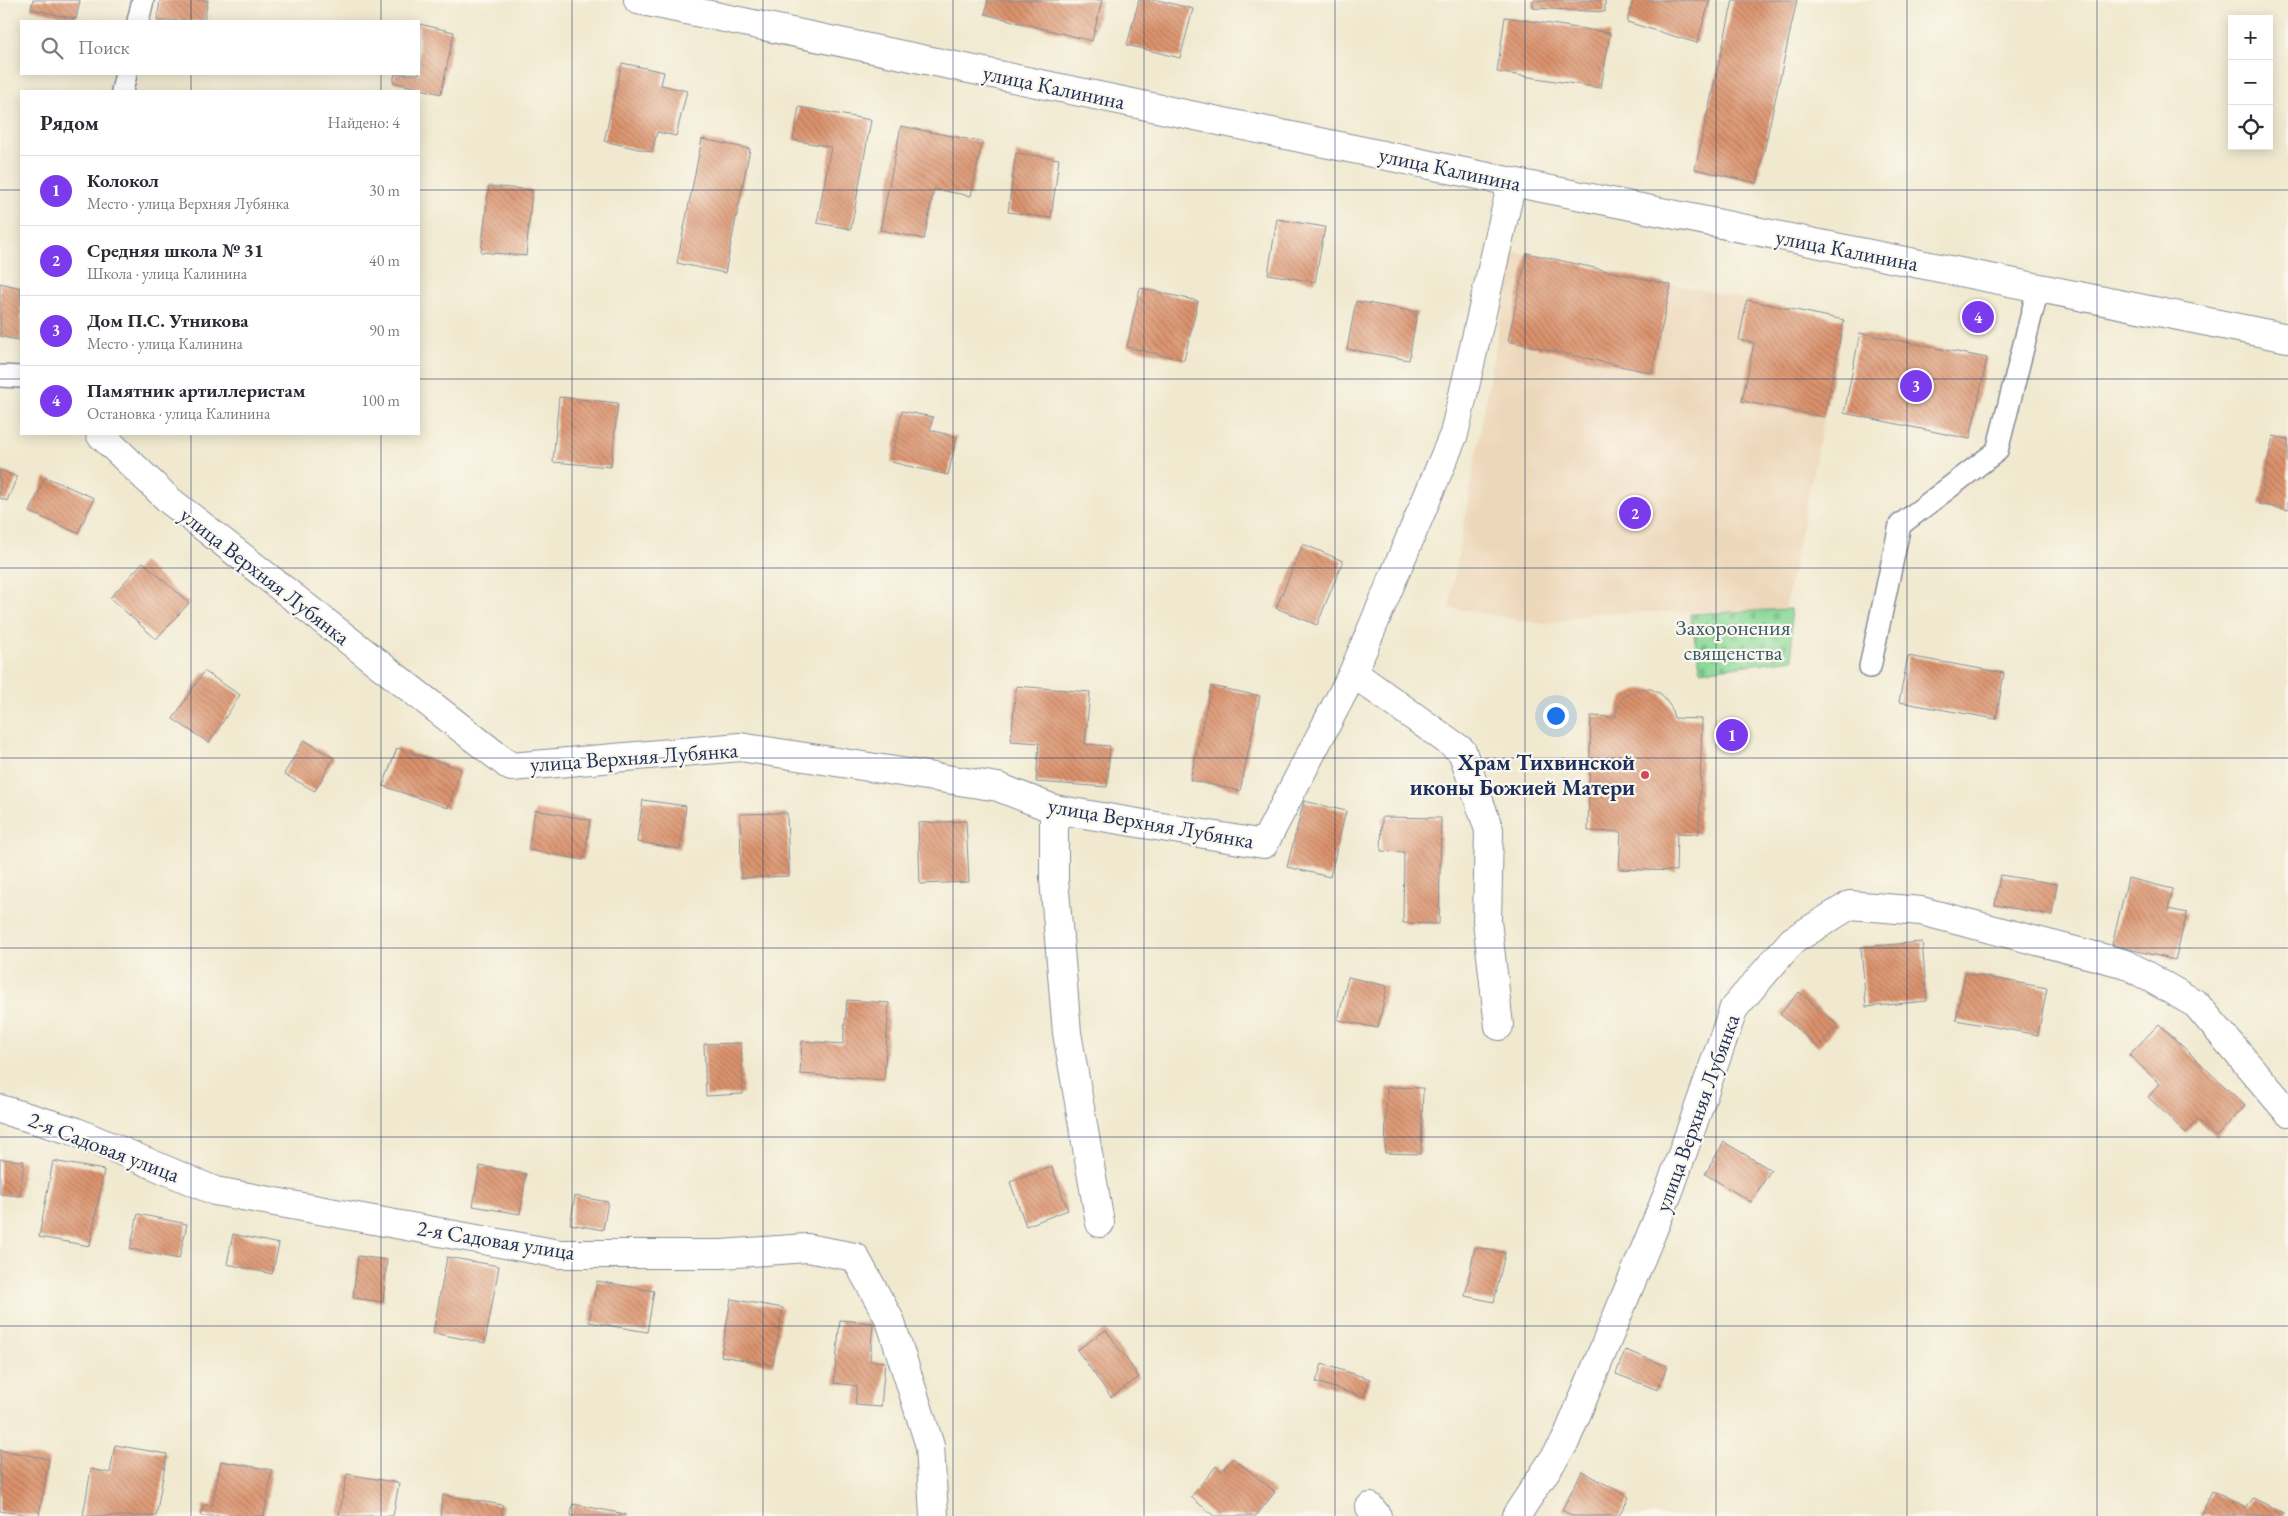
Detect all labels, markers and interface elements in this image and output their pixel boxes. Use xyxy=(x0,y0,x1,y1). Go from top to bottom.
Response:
map controls xyxy=(2228,15,2273,150)
button: + xyxy=(2228,15,2273,60)
search box xyxy=(20,20,420,75)
icon: search xyxy=(38,34,66,62)
text: Поиск xyxy=(78,35,130,60)
street label: улица Калинина xyxy=(980,58,1128,116)
button: − xyxy=(2228,60,2273,105)
button: locate xyxy=(2228,105,2273,150)
text: Рядом xyxy=(40,109,99,136)
text: Найдено: 4 xyxy=(328,112,400,133)
street label: улица Калинина xyxy=(1376,140,1524,198)
text: Колокол xyxy=(87,168,159,193)
text: 1 xyxy=(52,180,60,201)
text: 30 m xyxy=(369,180,400,201)
text: Место · улица Верхняя Лубянка xyxy=(87,193,289,214)
street label: улица Калинина xyxy=(1773,222,1921,278)
text: Средняя школа № 31 xyxy=(87,238,264,263)
text: 2 xyxy=(52,250,60,271)
text: 40 m xyxy=(369,250,400,271)
text: Школа · улица Калинина xyxy=(87,263,247,284)
pin: 4 xyxy=(1962,298,1994,336)
text: Дом П.С. Утникова xyxy=(87,308,249,333)
text: 3 xyxy=(52,320,60,341)
text: 90 m xyxy=(369,320,400,341)
text: Место · улица Калинина xyxy=(87,333,243,354)
pin: 3 xyxy=(1900,367,1932,405)
text: Памятник артиллеристам xyxy=(87,378,306,403)
text: 4 xyxy=(52,390,60,411)
text: 100 m xyxy=(361,390,400,411)
text: Остановка · улица Калинина xyxy=(87,403,270,424)
pin: 2 xyxy=(1619,494,1651,532)
street label: улица Верхняя Лубянка xyxy=(174,500,356,652)
park label: Захоронения священства xyxy=(1675,613,1791,667)
your location xyxy=(1543,703,1569,729)
pin: 1 xyxy=(1716,716,1748,754)
street label: улица Верхняя Лубянка xyxy=(529,735,739,779)
place label: Храм Тихвинской иконы Божией Матери xyxy=(1410,748,1635,802)
marker: Храм Тихвинской иконы Божией Матери xyxy=(1639,769,1651,781)
street label: улица Верхняя Лубянка xyxy=(1046,791,1256,855)
street label: улица Верхняя Лубянка xyxy=(1648,1010,1746,1216)
street label: 2-я Садовая улица xyxy=(24,1105,184,1189)
street label: 2-я Садовая улица xyxy=(415,1213,577,1267)

